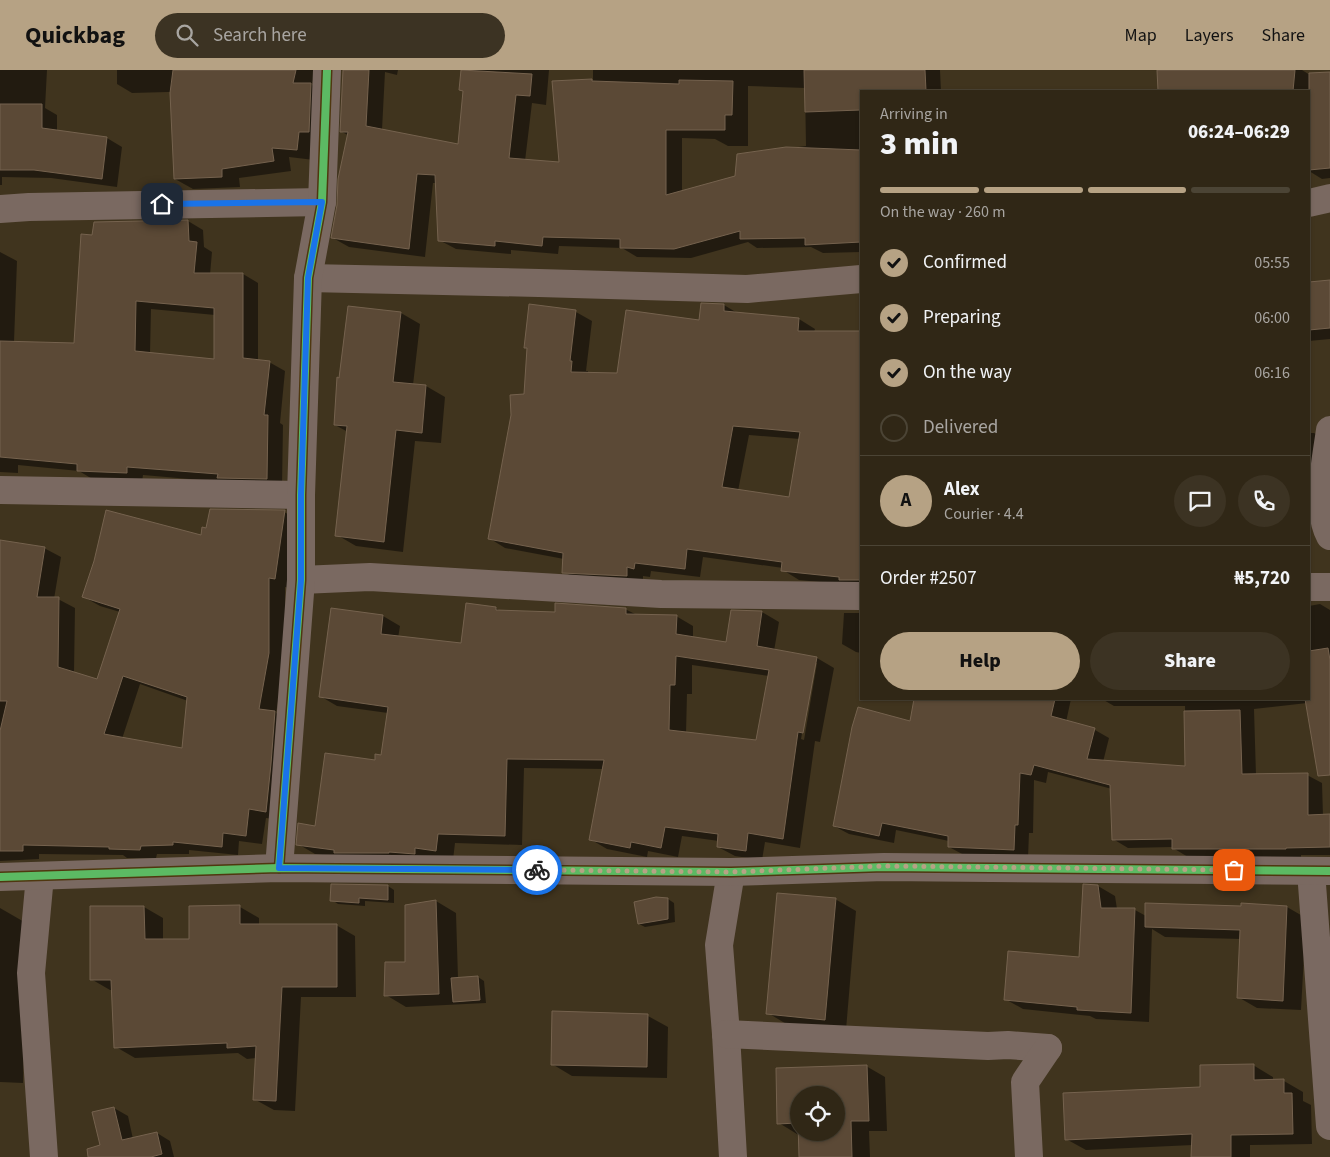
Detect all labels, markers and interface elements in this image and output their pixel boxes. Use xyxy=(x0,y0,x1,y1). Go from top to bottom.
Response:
search box xyxy=(155,13,505,58)
text: Quickbag xyxy=(25,18,125,53)
icon: search xyxy=(173,21,201,49)
text: Search here xyxy=(213,22,307,49)
text: Map xyxy=(1125,23,1157,48)
text: Layers xyxy=(1185,23,1234,48)
text: Share xyxy=(1262,23,1305,48)
text: Arriving in xyxy=(880,103,948,125)
text: 06:24–06:29 xyxy=(1188,119,1290,146)
text: 3 min xyxy=(880,121,959,167)
pin xyxy=(141,183,183,225)
icon: home xyxy=(148,190,176,218)
text: On the way · 260 m xyxy=(880,201,1005,223)
icon: check xyxy=(880,249,908,277)
text: Confirmed xyxy=(923,249,1007,276)
text: 05:55 xyxy=(1254,252,1290,274)
icon: check xyxy=(880,304,908,332)
text: Preparing xyxy=(923,304,1001,331)
text: 06:00 xyxy=(1254,307,1290,329)
icon: check xyxy=(880,359,908,387)
text: On the way xyxy=(923,359,1012,386)
text: 06:16 xyxy=(1254,362,1290,384)
text: Delivered xyxy=(923,414,998,441)
button: chat xyxy=(1174,475,1226,527)
button: phone xyxy=(1238,475,1290,527)
text: Alex xyxy=(944,476,980,503)
text: A xyxy=(901,487,911,514)
text: Courier · 4.4 xyxy=(944,503,1024,525)
text: Order #2507 xyxy=(880,565,977,592)
text: ₦5,720 xyxy=(1234,565,1290,592)
button: Help xyxy=(880,632,1080,690)
button: Share xyxy=(1090,632,1290,690)
courier xyxy=(512,845,562,895)
pin xyxy=(1213,849,1255,891)
icon: bike xyxy=(523,856,551,884)
icon: bag xyxy=(1220,856,1248,884)
map controls xyxy=(790,1086,845,1141)
button: locate xyxy=(790,1086,845,1141)

